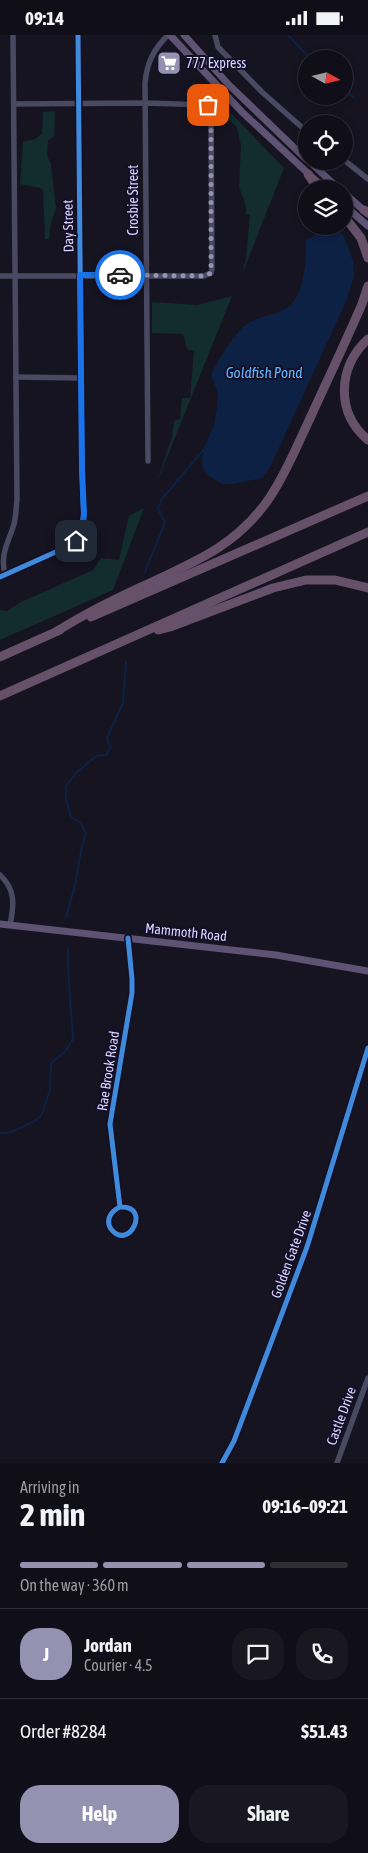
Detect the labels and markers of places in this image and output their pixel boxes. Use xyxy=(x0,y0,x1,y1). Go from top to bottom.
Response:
supermarket icon: 777 Express xyxy=(156,50,182,76)
place label: 777 Express xyxy=(186,55,246,71)
pin xyxy=(187,84,229,126)
pin xyxy=(55,520,97,562)

